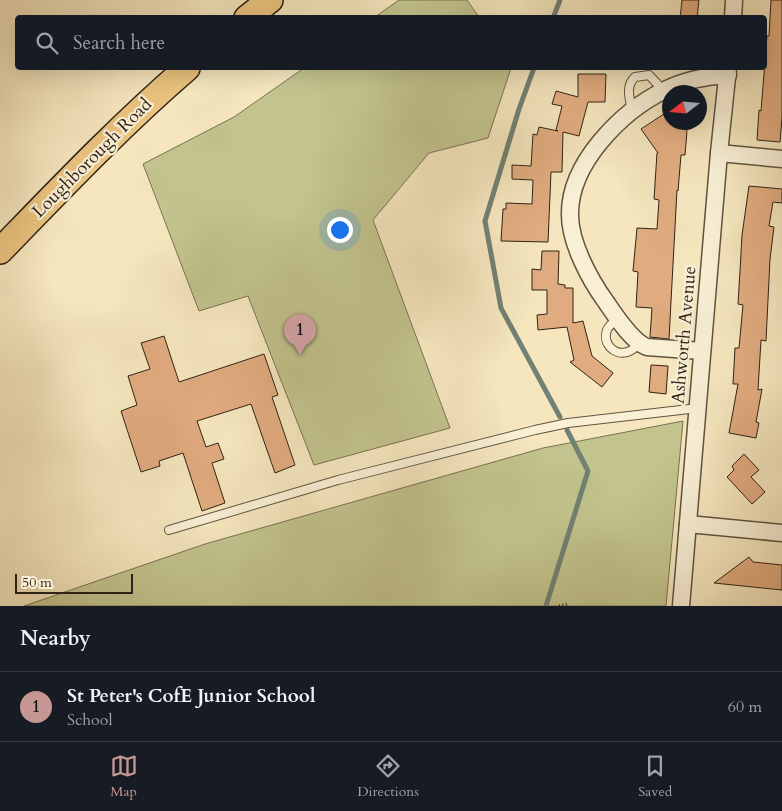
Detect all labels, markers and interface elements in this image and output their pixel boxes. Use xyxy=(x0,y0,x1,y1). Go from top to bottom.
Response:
search box xyxy=(15,15,767,70)
icon: search xyxy=(33,29,61,57)
text: Search here xyxy=(73,30,165,56)
north arrow xyxy=(662,85,707,130)
street label: Loughborough Road xyxy=(26,92,158,224)
your location xyxy=(327,217,353,243)
street label: Ashworth Avenue xyxy=(666,265,702,405)
pin: 1 xyxy=(284,314,316,355)
scale bar xyxy=(15,571,132,594)
text: 50 m xyxy=(22,573,52,592)
text: Nearby xyxy=(20,624,91,653)
text: St Peter's CofE Junior School xyxy=(67,683,315,709)
text: 1 xyxy=(32,696,40,718)
text: 60 m xyxy=(728,696,762,718)
text: School xyxy=(67,709,112,731)
tab: Map xyxy=(110,752,138,801)
tab: Directions xyxy=(357,752,419,801)
tab: Saved xyxy=(638,752,672,801)

